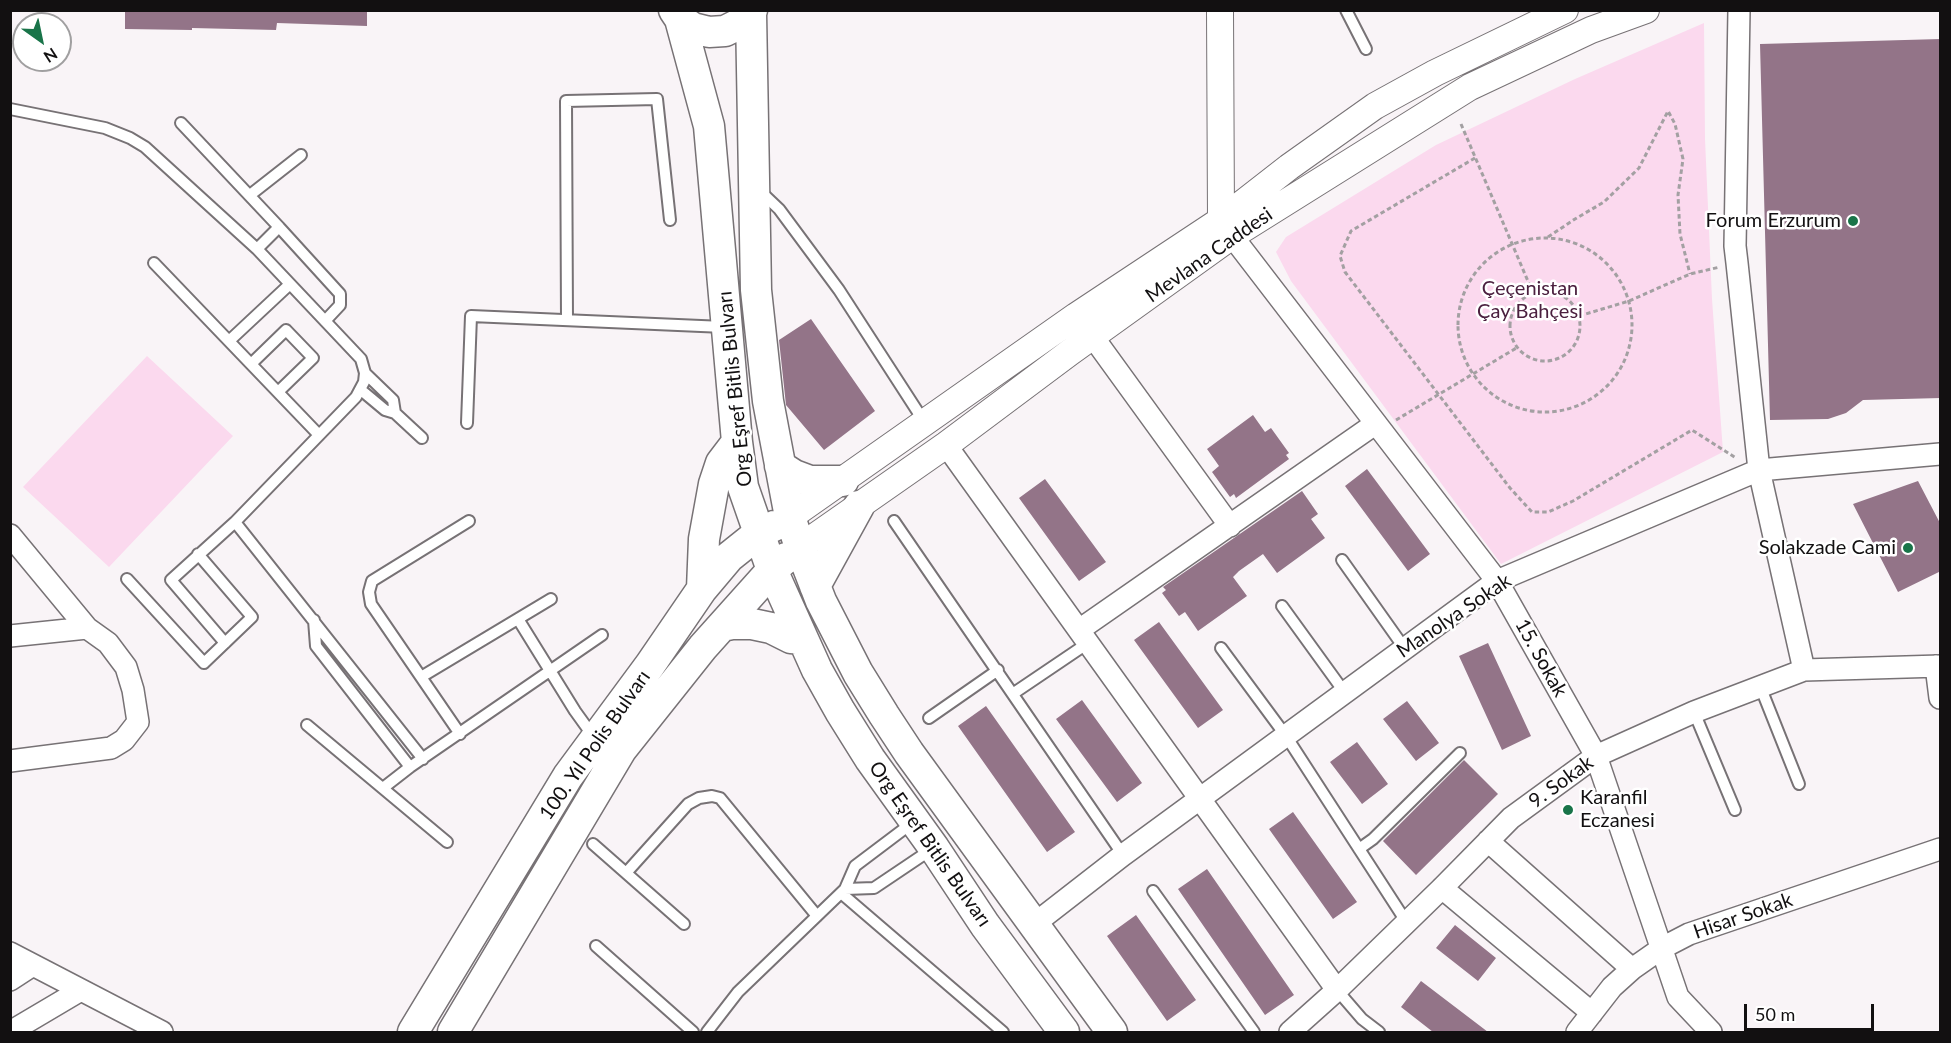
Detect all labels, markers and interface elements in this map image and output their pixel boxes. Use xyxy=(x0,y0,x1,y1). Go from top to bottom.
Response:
north arrow xyxy=(12,12,72,72)
text: N xyxy=(41,45,61,67)
street label: Mevlana Caddesi xyxy=(1141,202,1277,308)
place label: Forum Erzurum xyxy=(1706,209,1841,233)
marker: Forum Erzurum xyxy=(1846,214,1860,228)
park label: Çeçenistan Çay Bahçesi xyxy=(1477,277,1583,324)
street label: Org Eşref Bitlis Bulvarı xyxy=(713,290,757,488)
place label: Solakzade Cami xyxy=(1759,536,1896,560)
marker: Solakzade Cami xyxy=(1901,541,1915,555)
street label: Manolya Sokak xyxy=(1392,569,1516,663)
street label: 15. Sokak xyxy=(1510,615,1572,701)
street label: 100. Yıl Polis Bulvarı xyxy=(534,666,656,824)
street label: 9. Sokak xyxy=(1524,751,1598,813)
street label: Org Eşref Bitlis Bulvarı xyxy=(864,757,996,931)
place label: Karanfil Eczanesi xyxy=(1580,786,1655,833)
marker: Karanfil Eczanesi xyxy=(1561,803,1575,817)
street label: Hisar Sokak xyxy=(1690,888,1796,944)
scale bar xyxy=(1747,992,1878,1030)
text: 50 m xyxy=(1755,1003,1795,1025)

